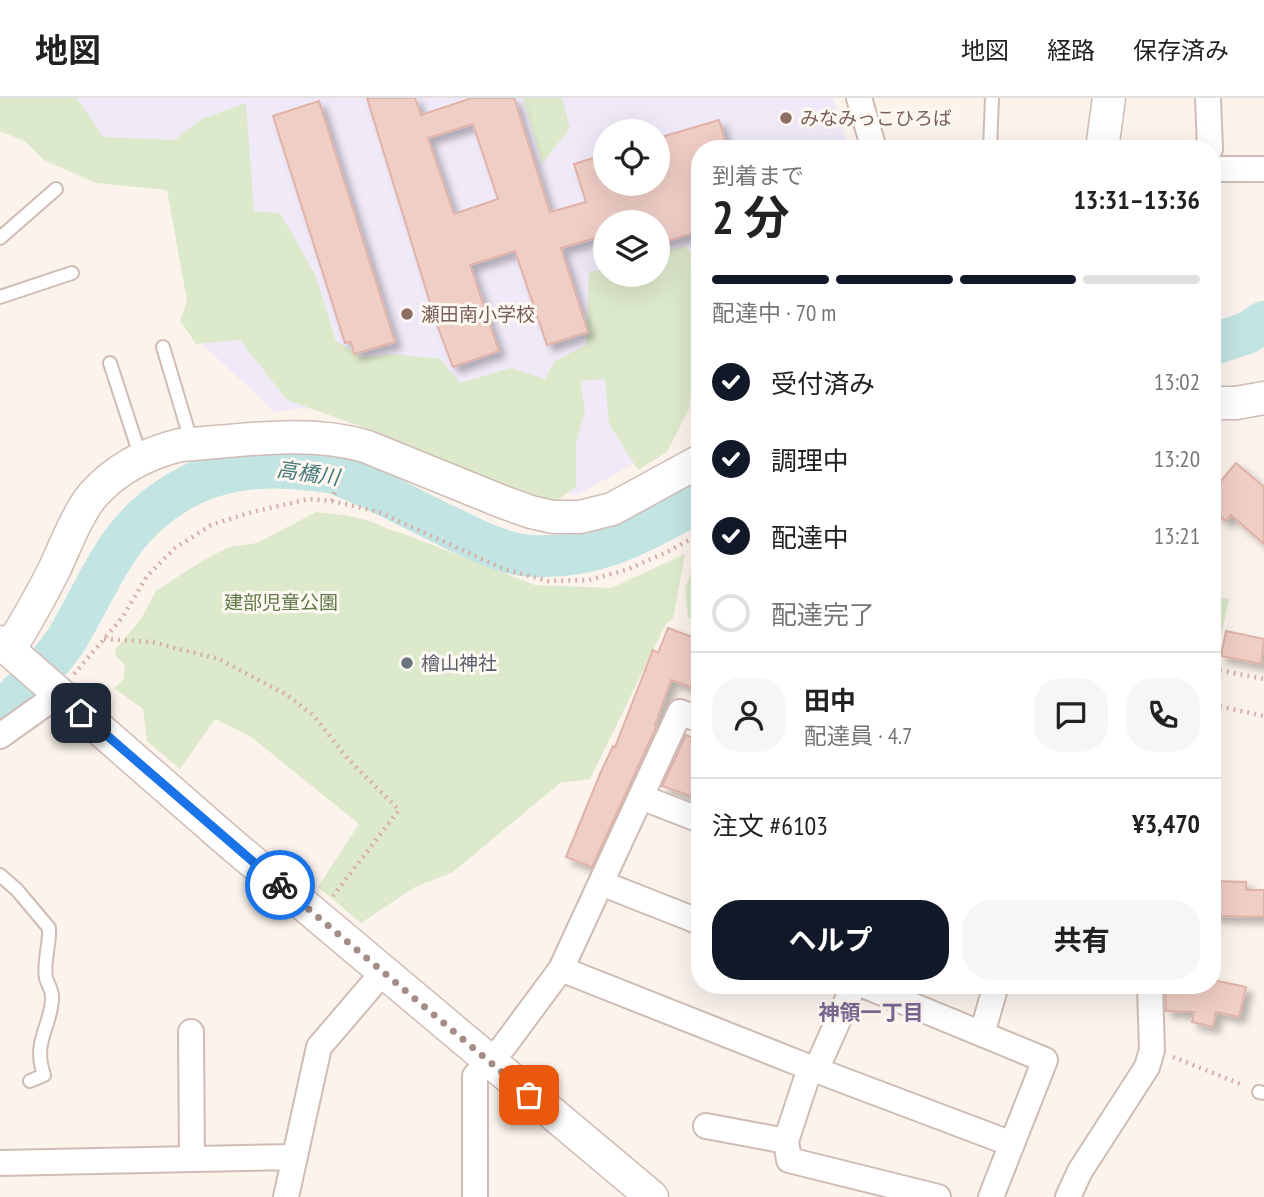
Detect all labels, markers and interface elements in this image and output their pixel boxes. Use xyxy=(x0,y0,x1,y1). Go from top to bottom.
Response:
text: 地図 xyxy=(35,28,101,71)
text: 地図 xyxy=(961,35,1009,66)
text: 経路 xyxy=(1047,35,1095,66)
text: 保存済み xyxy=(1133,35,1229,66)
place label: みなみっこひろば xyxy=(800,106,952,130)
marker: みなみっこひろば xyxy=(778,110,794,126)
map controls xyxy=(593,119,670,287)
button: locate xyxy=(593,119,670,196)
text: 到着まで xyxy=(712,161,804,190)
text: 13:31–13:36 xyxy=(1073,183,1200,216)
text: 2 分 xyxy=(712,187,789,247)
button: layers xyxy=(593,210,670,287)
text: 配達中 · 70 m xyxy=(712,298,836,327)
place label: 瀬田南小学校 xyxy=(421,302,535,326)
marker: 瀬田南小学校 xyxy=(399,306,415,322)
icon: check xyxy=(712,363,750,401)
text: 受付済み xyxy=(771,367,875,400)
text: 13:02 xyxy=(1154,367,1200,396)
icon: check xyxy=(712,440,750,478)
text: 調理中 xyxy=(771,444,849,477)
text: 13:20 xyxy=(1154,444,1200,473)
water label: 高橋川 xyxy=(275,455,343,491)
icon: check xyxy=(712,517,750,555)
text: 配達中 xyxy=(771,521,849,554)
text: 13:21 xyxy=(1154,521,1200,550)
park label: 建部児童公園 xyxy=(224,590,338,614)
text: 配達完了 xyxy=(771,598,875,631)
place label: 檜山神社 xyxy=(421,651,497,675)
marker: 檜山神社 xyxy=(399,655,415,671)
button: person xyxy=(712,678,786,752)
button: chat xyxy=(1034,678,1108,752)
button: phone xyxy=(1126,678,1200,752)
pin xyxy=(51,683,111,743)
text: 田中 xyxy=(804,684,856,717)
icon: home xyxy=(62,694,100,732)
text: 配達員 · 4.7 xyxy=(804,721,912,750)
text: ¥3,470 xyxy=(1132,807,1200,840)
text: 注文 #6103 xyxy=(712,809,828,842)
courier xyxy=(245,850,315,920)
icon: bike xyxy=(261,866,299,904)
button: ヘルプ xyxy=(712,900,949,980)
button: 共有 xyxy=(963,900,1200,980)
district label: 神領一丁目 xyxy=(819,999,924,1026)
pin xyxy=(499,1065,559,1125)
icon: bag xyxy=(510,1076,548,1114)

